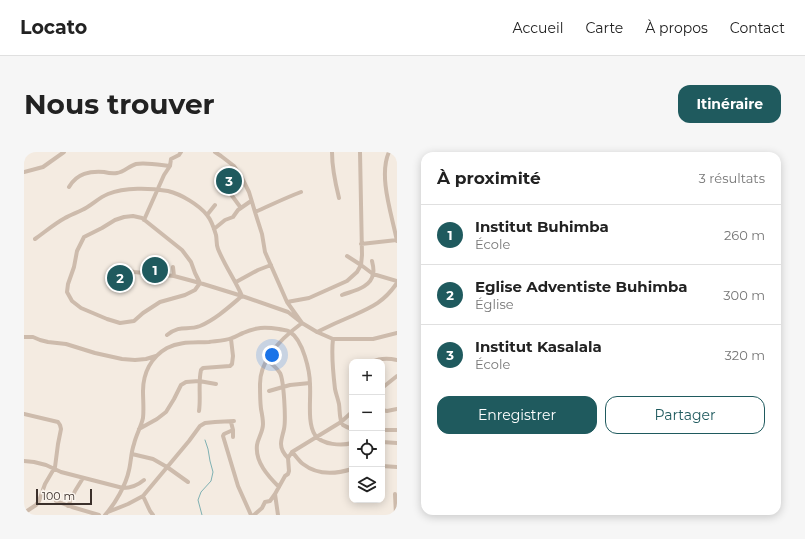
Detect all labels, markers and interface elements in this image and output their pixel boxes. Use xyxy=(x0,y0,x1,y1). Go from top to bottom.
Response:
text: Locato xyxy=(20,16,87,39)
text: Accueil xyxy=(513,19,564,37)
text: Carte xyxy=(586,19,623,37)
text: À propos xyxy=(645,19,708,37)
text: Contact xyxy=(730,19,785,37)
button: Itinéraire xyxy=(678,85,781,123)
text: Nous trouver xyxy=(24,87,215,121)
pin: 3 xyxy=(216,166,242,196)
text: À proximité xyxy=(437,168,541,188)
text: 3 résultats xyxy=(699,170,765,186)
text: Institut Buhimba xyxy=(475,217,609,236)
text: 1 xyxy=(447,227,453,243)
text: 260 m xyxy=(724,227,765,243)
text: École xyxy=(475,236,510,252)
pin: 1 xyxy=(142,255,168,285)
pin: 2 xyxy=(107,263,133,293)
text: Eglise Adventiste Buhimba xyxy=(475,277,687,296)
text: 2 xyxy=(446,287,454,303)
text: 300 m xyxy=(723,287,765,303)
text: Église xyxy=(475,296,514,312)
text: Institut Kasalala xyxy=(475,337,602,356)
your location xyxy=(262,345,282,365)
text: 3 xyxy=(446,347,454,363)
text: 320 m xyxy=(725,347,765,363)
text: École xyxy=(475,356,510,372)
map controls xyxy=(349,359,385,503)
button: + xyxy=(349,359,385,395)
button: − xyxy=(349,395,385,431)
button: Enregistrer xyxy=(437,396,597,434)
button: Partager xyxy=(605,396,765,434)
button: locate xyxy=(349,431,385,467)
button: layers xyxy=(349,467,385,503)
scale bar xyxy=(36,487,92,506)
text: 100 m xyxy=(42,489,75,503)

